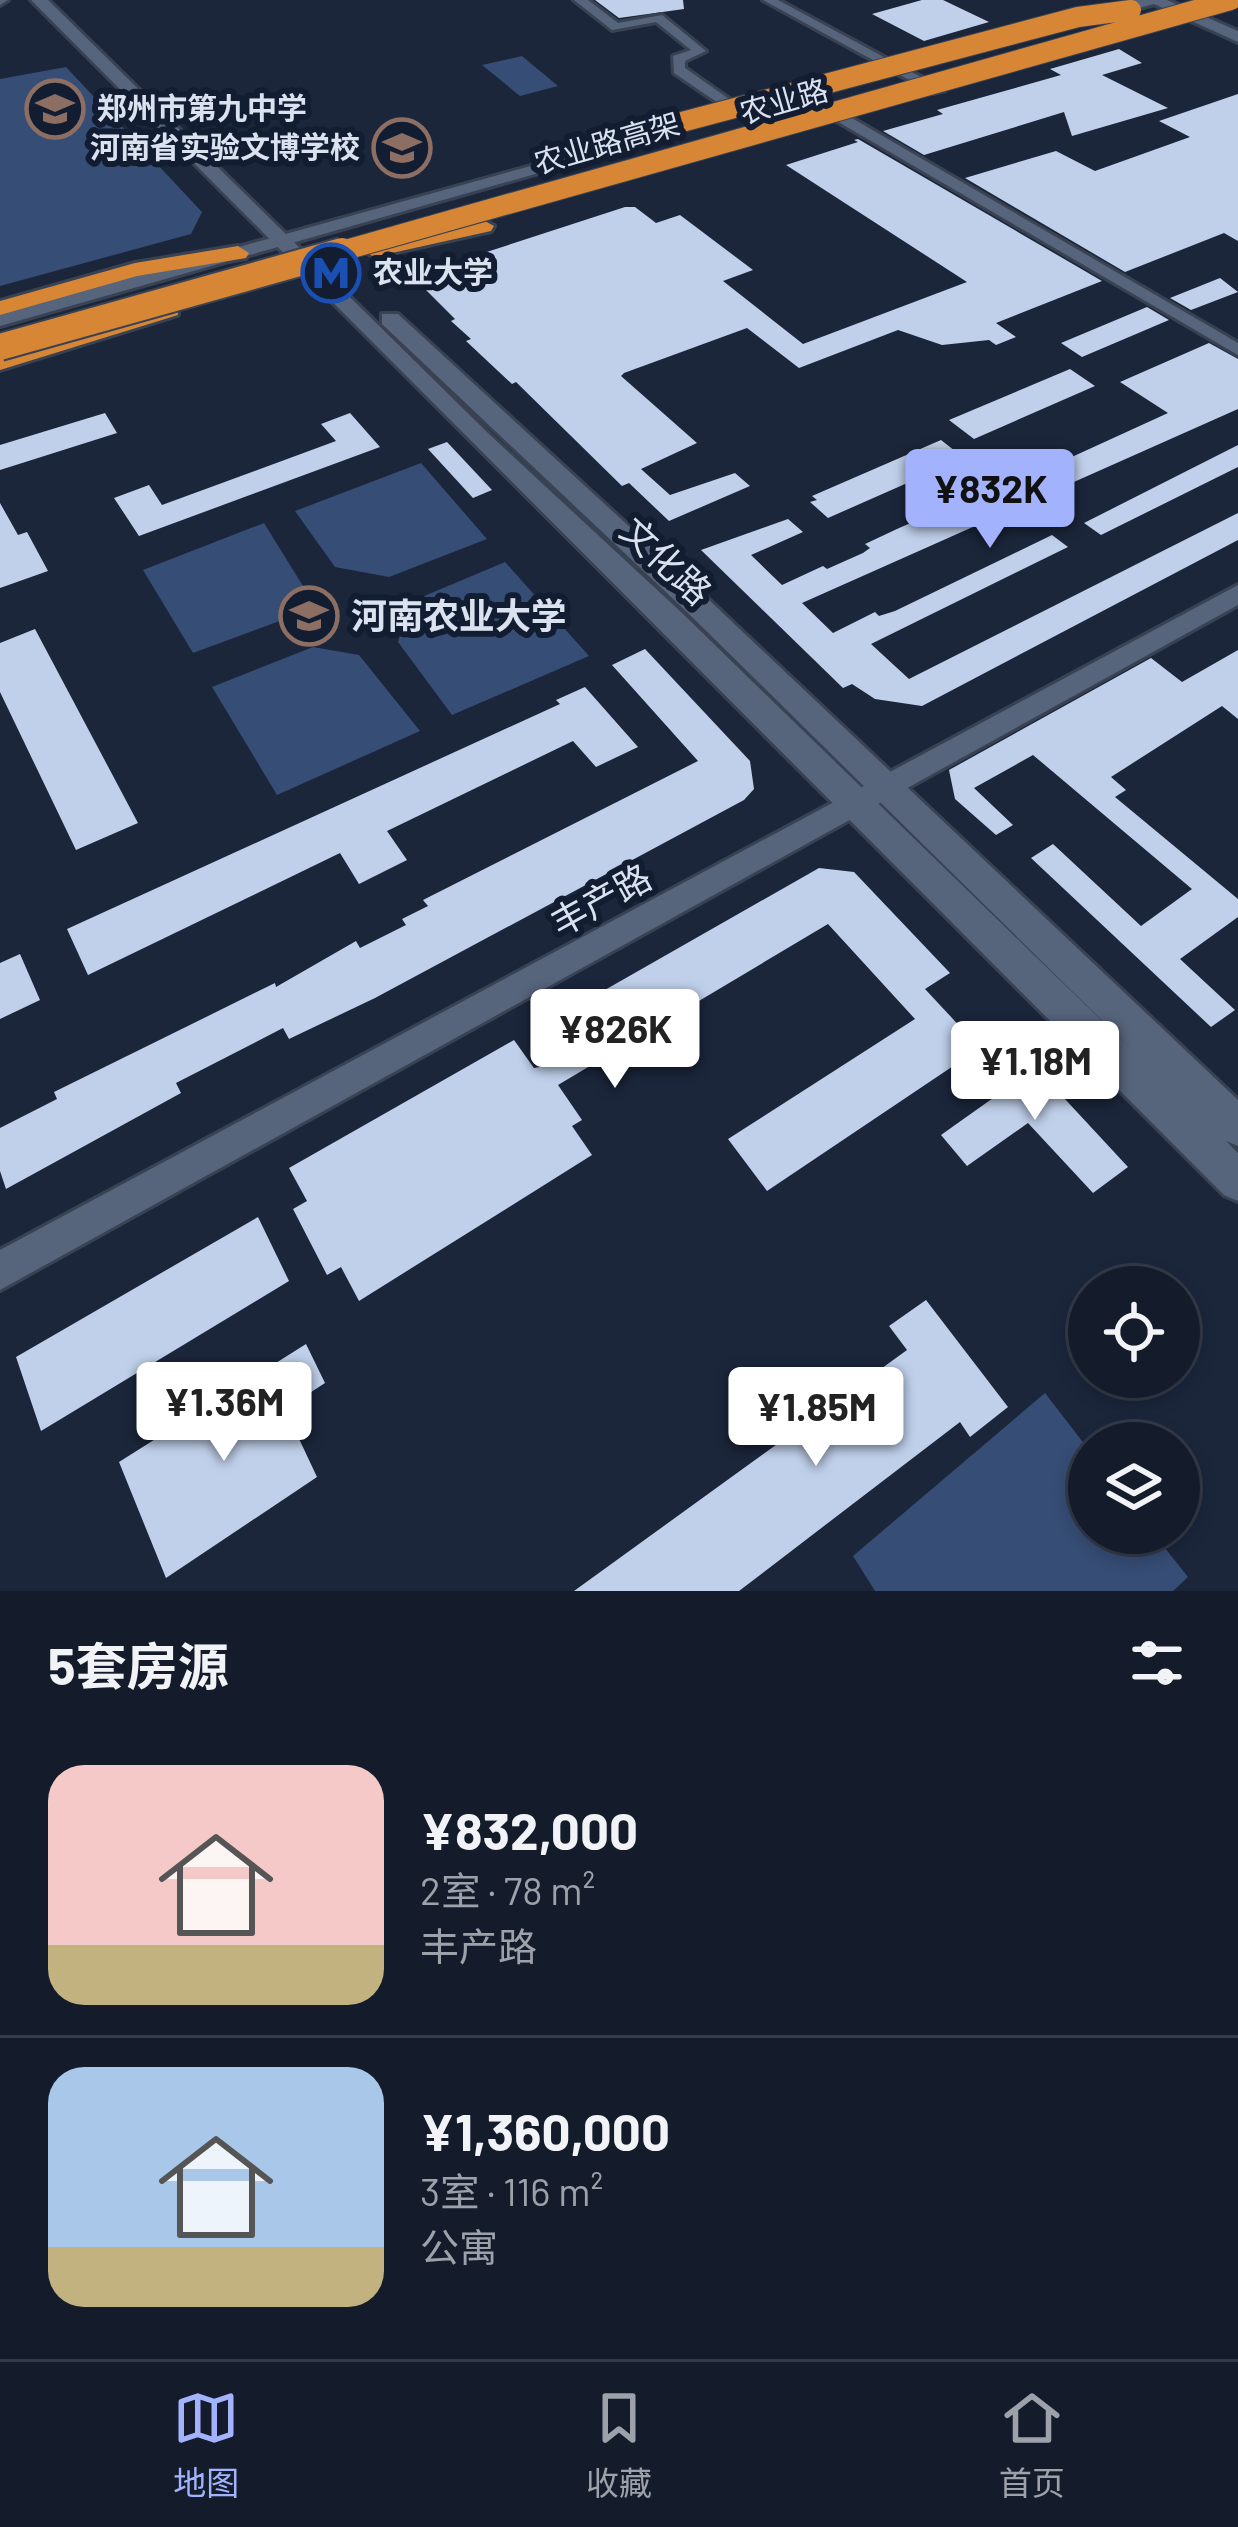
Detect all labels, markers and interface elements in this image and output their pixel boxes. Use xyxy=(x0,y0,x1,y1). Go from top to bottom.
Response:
street label: 农业路 xyxy=(735,70,832,130)
school or university icon: 郑州市第九中学 xyxy=(24,78,86,140)
place label: 郑州市第九中学 xyxy=(97,89,307,125)
street label: 农业路高架 xyxy=(529,104,684,180)
school or university icon: 河南省实验文博学校 xyxy=(371,117,433,179)
place label: 河南省实验文博学校 xyxy=(90,128,360,164)
metro station icon: 农业大学 xyxy=(300,242,362,304)
place label: 农业大学 xyxy=(373,253,493,289)
pin: ¥832K xyxy=(906,449,1074,551)
text: ¥832K xyxy=(932,464,1048,511)
street label: 文化路 xyxy=(613,507,721,612)
school or university icon: 河南农业大学 xyxy=(278,585,340,647)
place label: 河南农业大学 xyxy=(351,593,567,636)
street label: 丰产路 xyxy=(543,854,658,944)
pin: ¥826K xyxy=(531,989,699,1091)
text: ¥826K xyxy=(557,1004,673,1051)
pin: ¥1.18M xyxy=(937,1021,1133,1123)
text: ¥1.18M xyxy=(978,1036,1092,1083)
map controls xyxy=(1068,1266,1200,1554)
button: locate xyxy=(1068,1266,1200,1398)
pin: ¥1.36M xyxy=(126,1362,322,1464)
pin: ¥1.85M xyxy=(718,1367,914,1469)
text: ¥1.36M xyxy=(164,1377,284,1424)
text: ¥1.85M xyxy=(755,1382,877,1429)
button: layers xyxy=(1068,1422,1200,1554)
icon: filters xyxy=(1124,1630,1190,1696)
text: 5套房源 xyxy=(48,1634,229,1695)
text: ¥832,000 xyxy=(420,1799,638,1860)
icon: home xyxy=(144,1813,288,1957)
text: 2室 · 78 m² xyxy=(420,1866,595,1913)
text: 丰产路 xyxy=(420,1922,537,1969)
text: ¥1,360,000 xyxy=(420,2100,670,2161)
icon: home xyxy=(144,2115,288,2259)
text: 3室 · 116 m² xyxy=(420,2167,603,2214)
text: 公寓 xyxy=(420,2223,498,2270)
tab: 地图 xyxy=(173,2385,239,2505)
tab: 收藏 xyxy=(586,2385,652,2505)
tab: 首页 xyxy=(999,2385,1065,2505)

